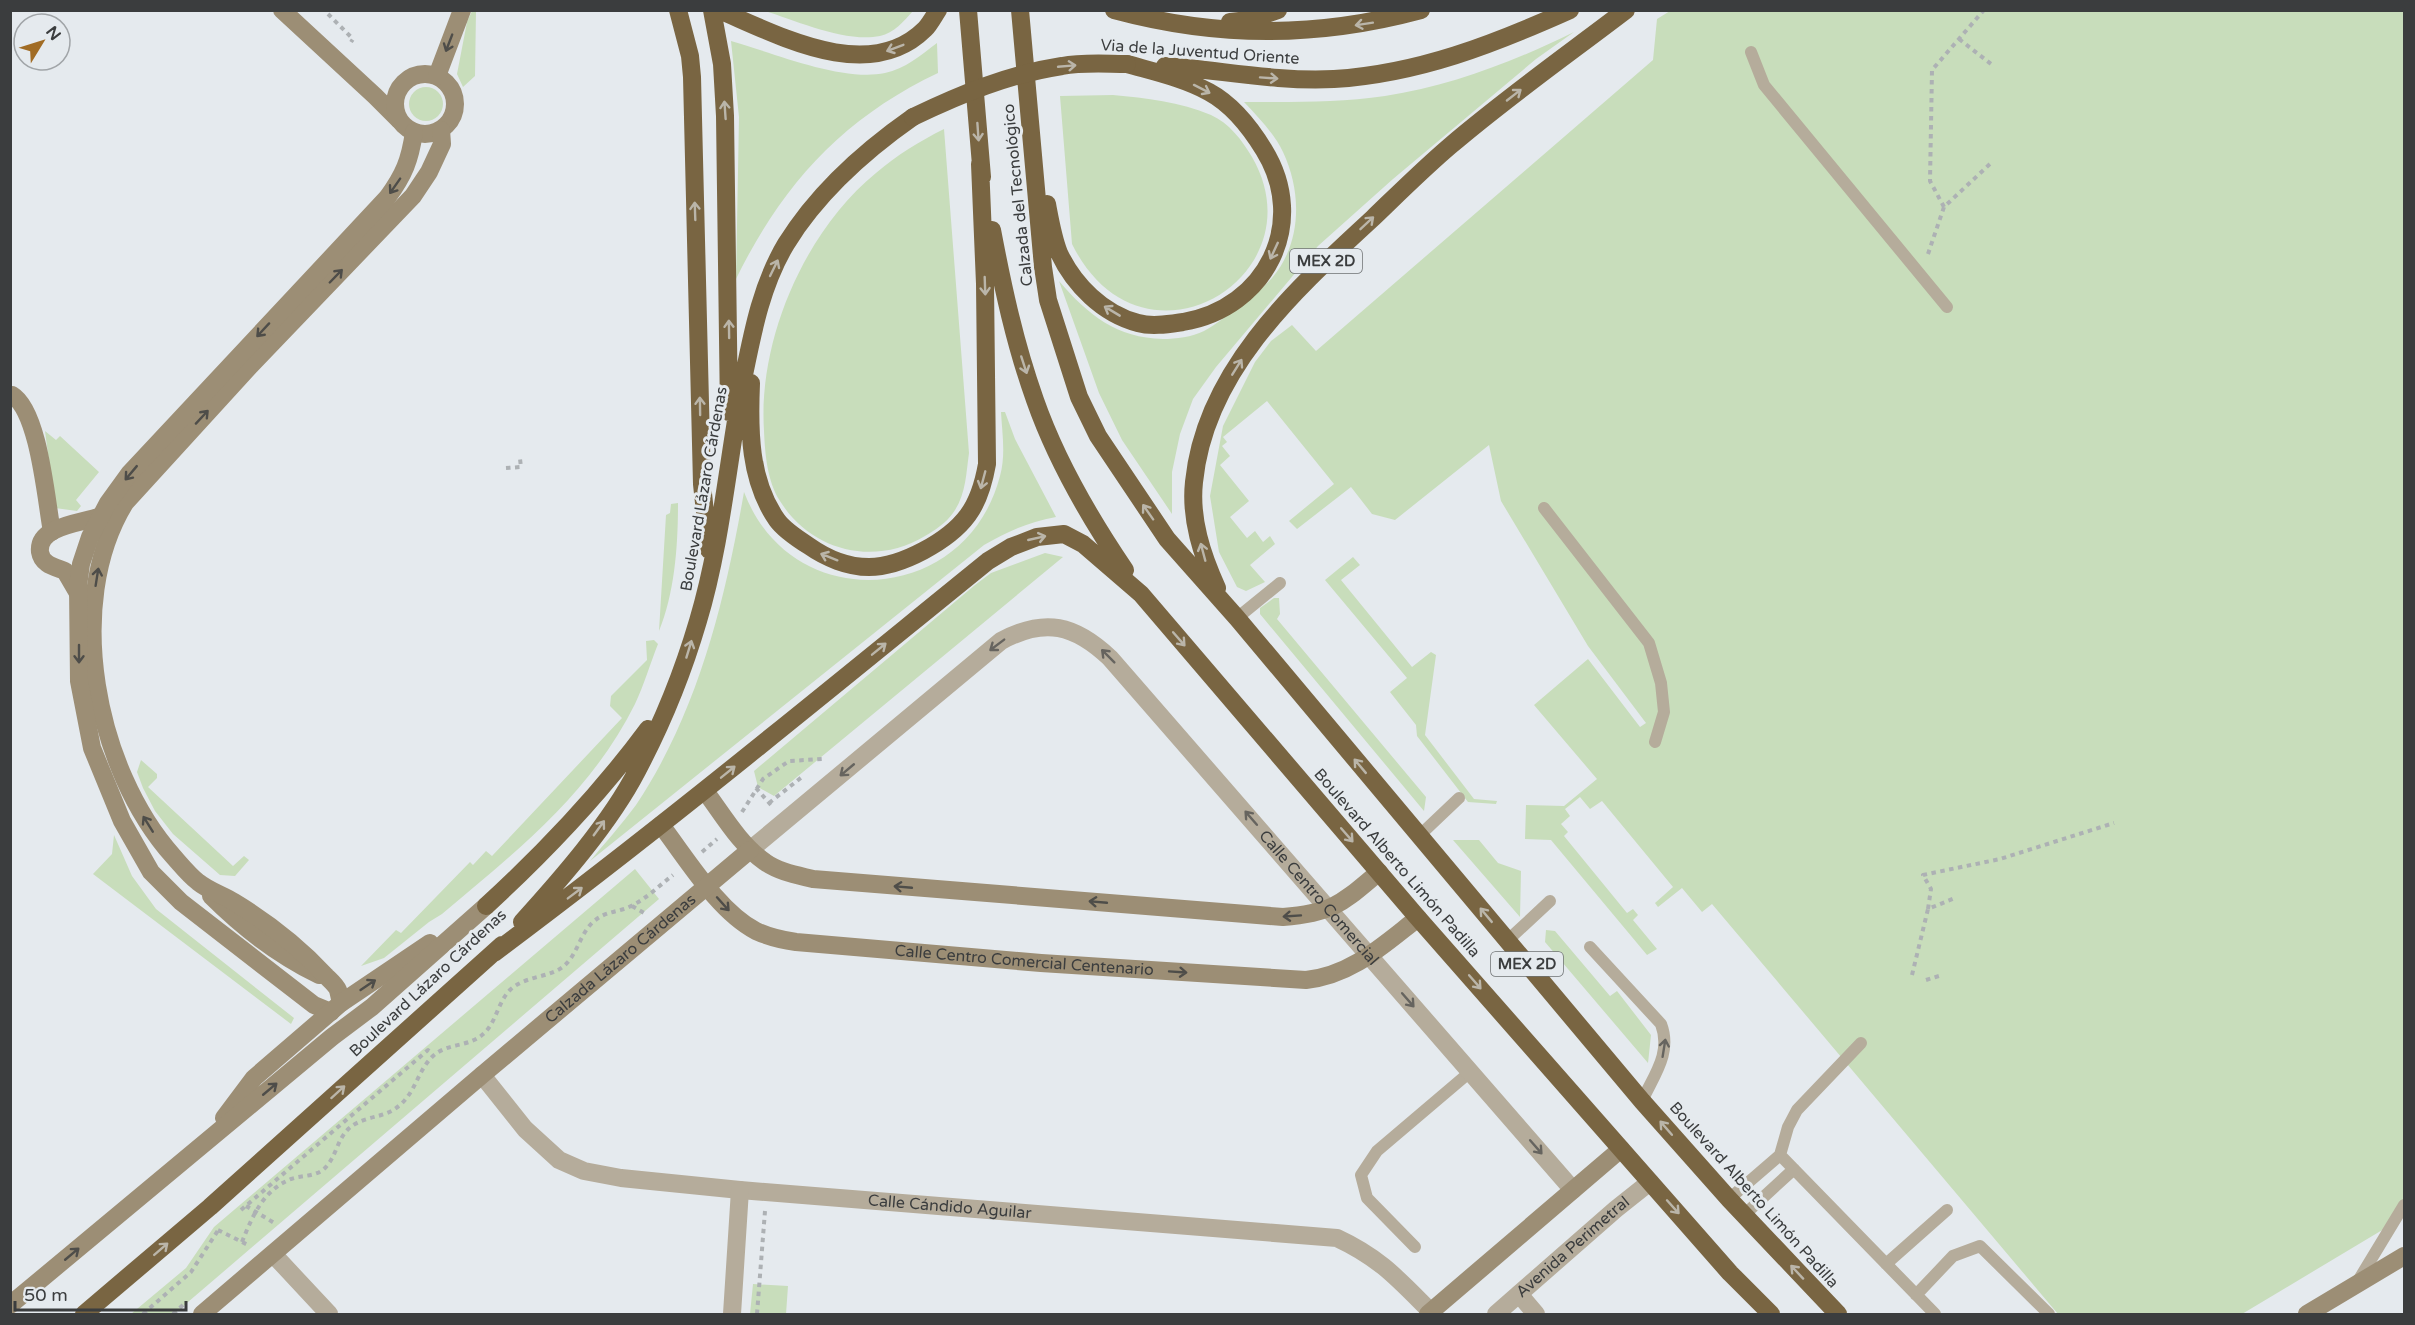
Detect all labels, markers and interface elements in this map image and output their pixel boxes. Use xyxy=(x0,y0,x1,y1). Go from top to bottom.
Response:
north arrow xyxy=(12,12,72,72)
one-way arrow xyxy=(1354,19,1374,30)
text: N xyxy=(41,22,65,45)
one-way arrow xyxy=(443,33,454,52)
street label: Via de la Juventud Oriente xyxy=(1100,35,1300,69)
one-way arrow xyxy=(886,43,905,54)
one-way arrow xyxy=(1057,60,1077,71)
one-way arrow xyxy=(1259,72,1279,83)
one-way arrow xyxy=(1193,84,1211,95)
one-way arrow xyxy=(1506,89,1522,102)
one-way arrow xyxy=(719,100,730,120)
street label: Calzada del Tecnológico xyxy=(998,103,1038,287)
one-way arrow xyxy=(972,121,983,141)
one-way arrow xyxy=(389,178,401,194)
one-way arrow xyxy=(690,202,701,222)
one-way arrow xyxy=(1360,216,1375,230)
one-way arrow xyxy=(1268,242,1280,260)
road number: MEX 2D xyxy=(1290,249,1362,273)
one-way arrow xyxy=(769,260,781,278)
one-way arrow xyxy=(329,268,343,283)
one-way arrow xyxy=(980,275,991,295)
one-way arrow xyxy=(1104,305,1121,317)
one-way arrow xyxy=(723,319,735,339)
one-way arrow xyxy=(256,322,270,337)
one-way arrow xyxy=(1019,355,1030,374)
one-way arrow xyxy=(1232,359,1244,376)
street label: Boulevard Lázaro Cárdenas xyxy=(676,385,732,593)
one-way arrow xyxy=(694,397,706,417)
one-way arrow xyxy=(195,410,209,425)
one-way arrow xyxy=(124,465,138,480)
one-way arrow xyxy=(977,470,988,489)
one-way arrow xyxy=(1142,505,1154,521)
one-way arrow xyxy=(1027,532,1047,543)
one-way arrow xyxy=(1196,543,1208,562)
one-way arrow xyxy=(820,551,838,562)
one-way arrow xyxy=(92,568,103,587)
one-way arrow xyxy=(1172,631,1186,646)
one-way arrow xyxy=(989,639,1005,652)
one-way arrow xyxy=(684,640,695,659)
one-way arrow xyxy=(871,642,886,656)
one-way arrow xyxy=(73,643,85,663)
one-way arrow xyxy=(1100,648,1115,663)
one-way arrow xyxy=(1354,758,1367,774)
one-way arrow xyxy=(839,763,855,776)
street label: Boulevard Alberto Limón Padilla xyxy=(1309,764,1485,962)
one-way arrow xyxy=(720,765,735,779)
one-way arrow xyxy=(1244,810,1257,826)
one-way arrow xyxy=(142,816,154,833)
one-way arrow xyxy=(593,820,606,836)
street label: Calle Centro Comercial xyxy=(1255,826,1383,969)
one-way arrow xyxy=(1340,827,1354,842)
one-way arrow xyxy=(894,881,914,892)
one-way arrow xyxy=(566,887,582,899)
street label: Calzada Lázaro Cárdenas xyxy=(541,890,700,1028)
one-way arrow xyxy=(716,896,730,911)
one-way arrow xyxy=(1088,897,1108,908)
street label: Boulevard Lázaro Cárdenas xyxy=(345,905,511,1061)
one-way arrow xyxy=(1479,907,1492,923)
one-way arrow xyxy=(1283,910,1303,921)
street label: Calle Centro Comercial Centenario xyxy=(894,940,1154,980)
road number: MEX 2D xyxy=(1491,952,1563,976)
one-way arrow xyxy=(1168,967,1188,978)
one-way arrow xyxy=(1468,974,1481,990)
one-way arrow xyxy=(359,979,375,991)
one-way arrow xyxy=(1401,992,1415,1007)
one-way arrow xyxy=(1659,1038,1670,1058)
one-way arrow xyxy=(262,1082,277,1096)
one-way arrow xyxy=(330,1085,345,1099)
street label: Boulevard Alberto Limón Padilla xyxy=(1665,1098,1843,1292)
one-way arrow xyxy=(1659,1121,1673,1136)
one-way arrow xyxy=(1529,1139,1543,1154)
street label: Calle Cándido Aguilar xyxy=(867,1190,1033,1223)
street label: Avenida Perimetral xyxy=(1512,1192,1634,1302)
one-way arrow xyxy=(1666,1199,1680,1214)
one-way arrow xyxy=(153,1242,168,1256)
one-way arrow xyxy=(64,1247,79,1261)
one-way arrow xyxy=(1791,1265,1805,1280)
scale bar xyxy=(15,1274,186,1312)
text: 50 m xyxy=(24,1284,68,1306)

